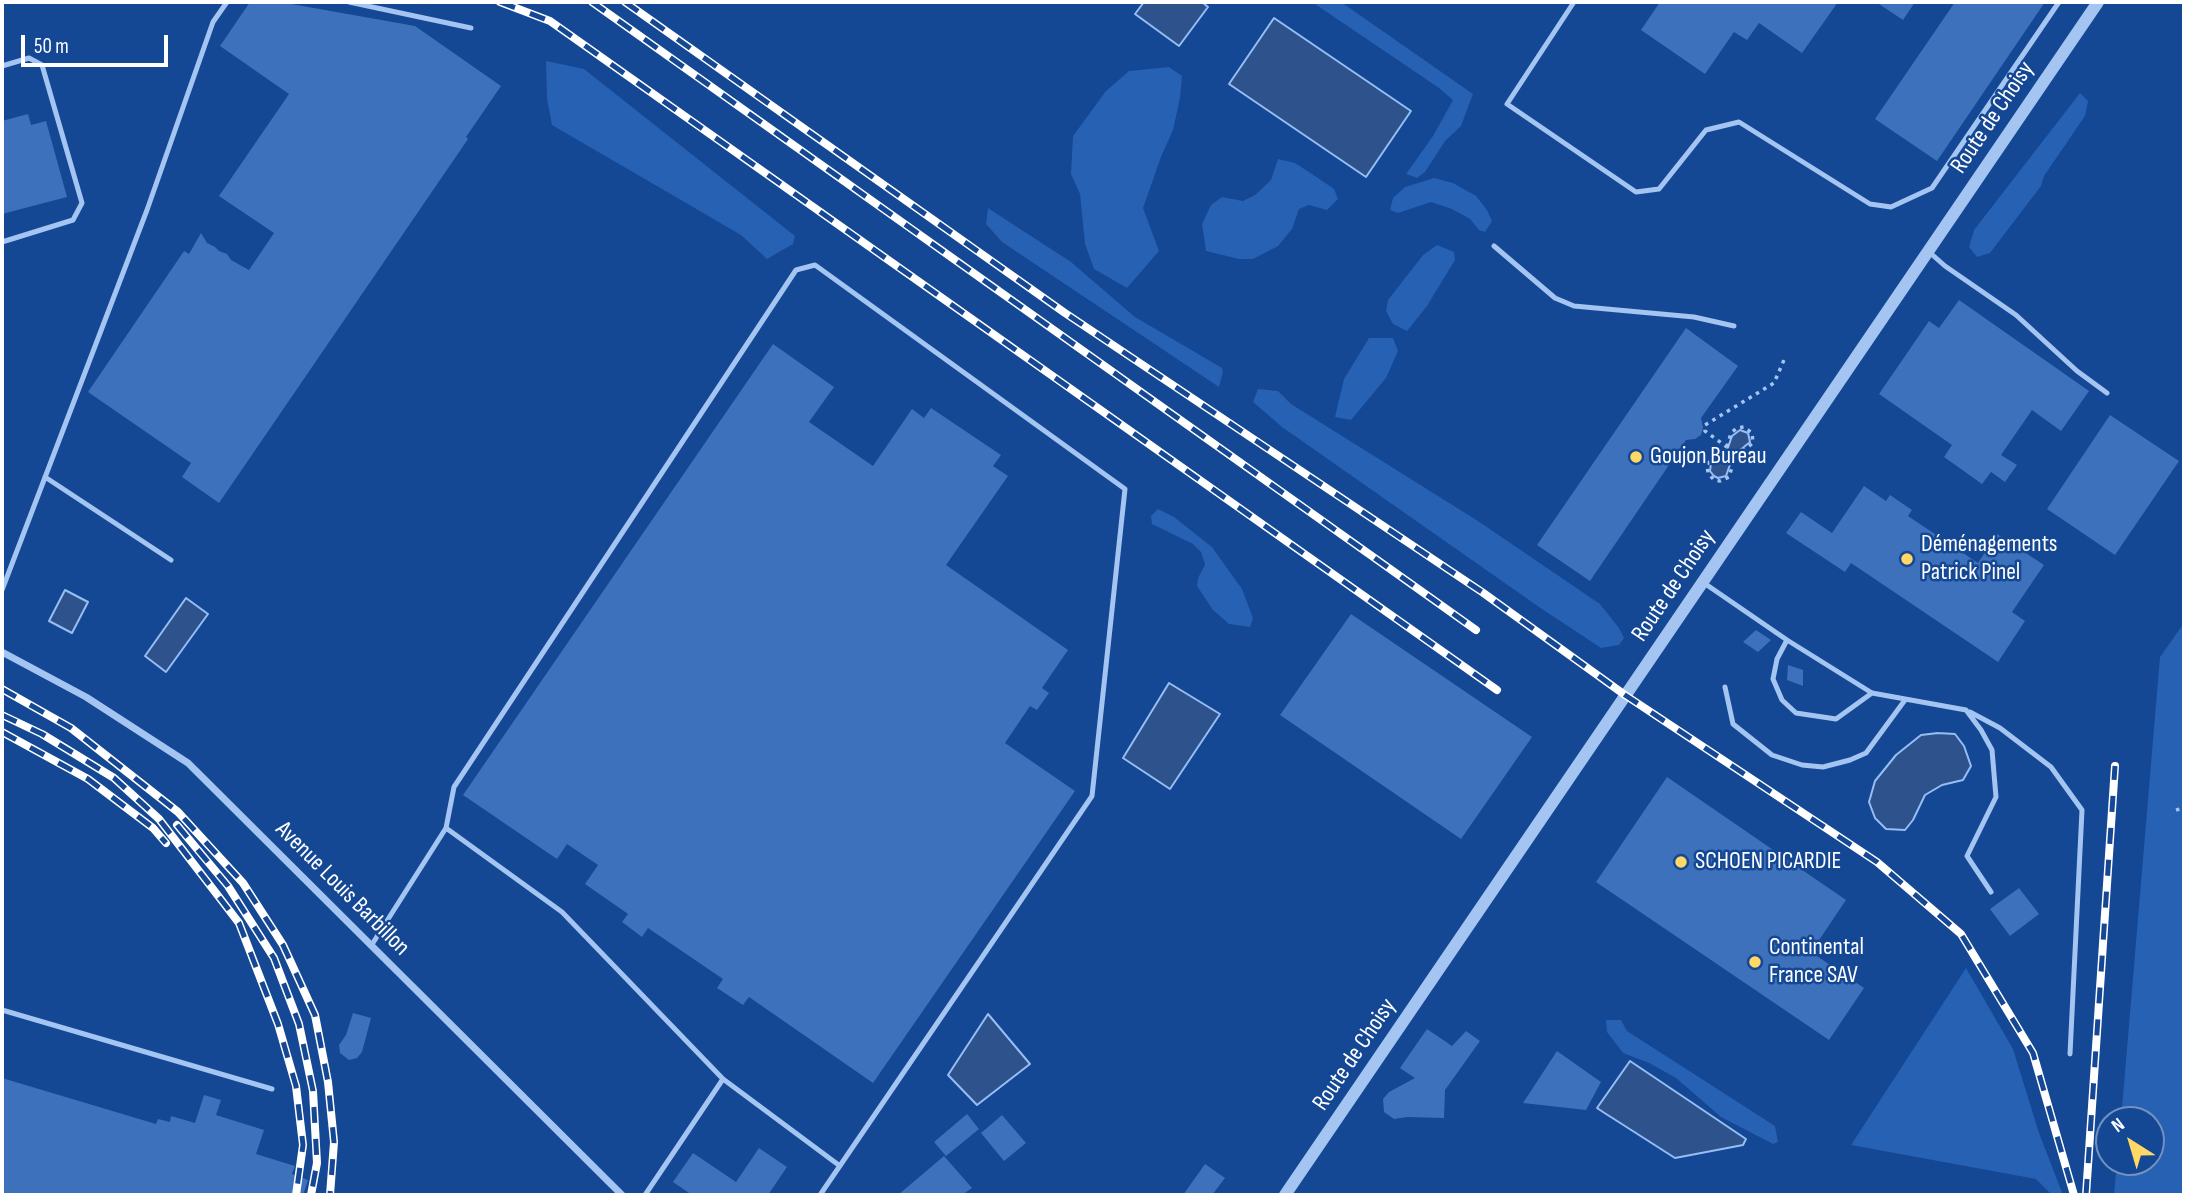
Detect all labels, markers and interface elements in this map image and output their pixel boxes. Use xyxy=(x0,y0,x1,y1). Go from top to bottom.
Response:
scale bar xyxy=(24,21,172,65)
text: 50 m xyxy=(34,34,69,59)
street label: Route de Choisy xyxy=(1945,56,2041,180)
place label: Goujon Bureau xyxy=(1650,443,1766,471)
marker: Goujon Bureau xyxy=(1628,449,1644,465)
street label: Route de Choisy xyxy=(1626,524,1722,648)
place label: Déménagements Patrick Pinel xyxy=(1921,531,2057,587)
marker: Déménagements Patrick Pinel xyxy=(1899,551,1915,567)
street label: Avenue Louis Barbillon xyxy=(269,816,415,962)
place label: SCHOEN PICARDIE xyxy=(1695,848,1841,876)
marker: SCHOEN PICARDIE xyxy=(1673,854,1689,870)
place label: Continental France SAV xyxy=(1769,934,1864,990)
marker: Continental France SAV xyxy=(1747,954,1763,970)
street label: Route de Choisy xyxy=(1307,993,1403,1117)
north arrow xyxy=(2095,1106,2165,1176)
text: N xyxy=(2107,1113,2129,1138)

